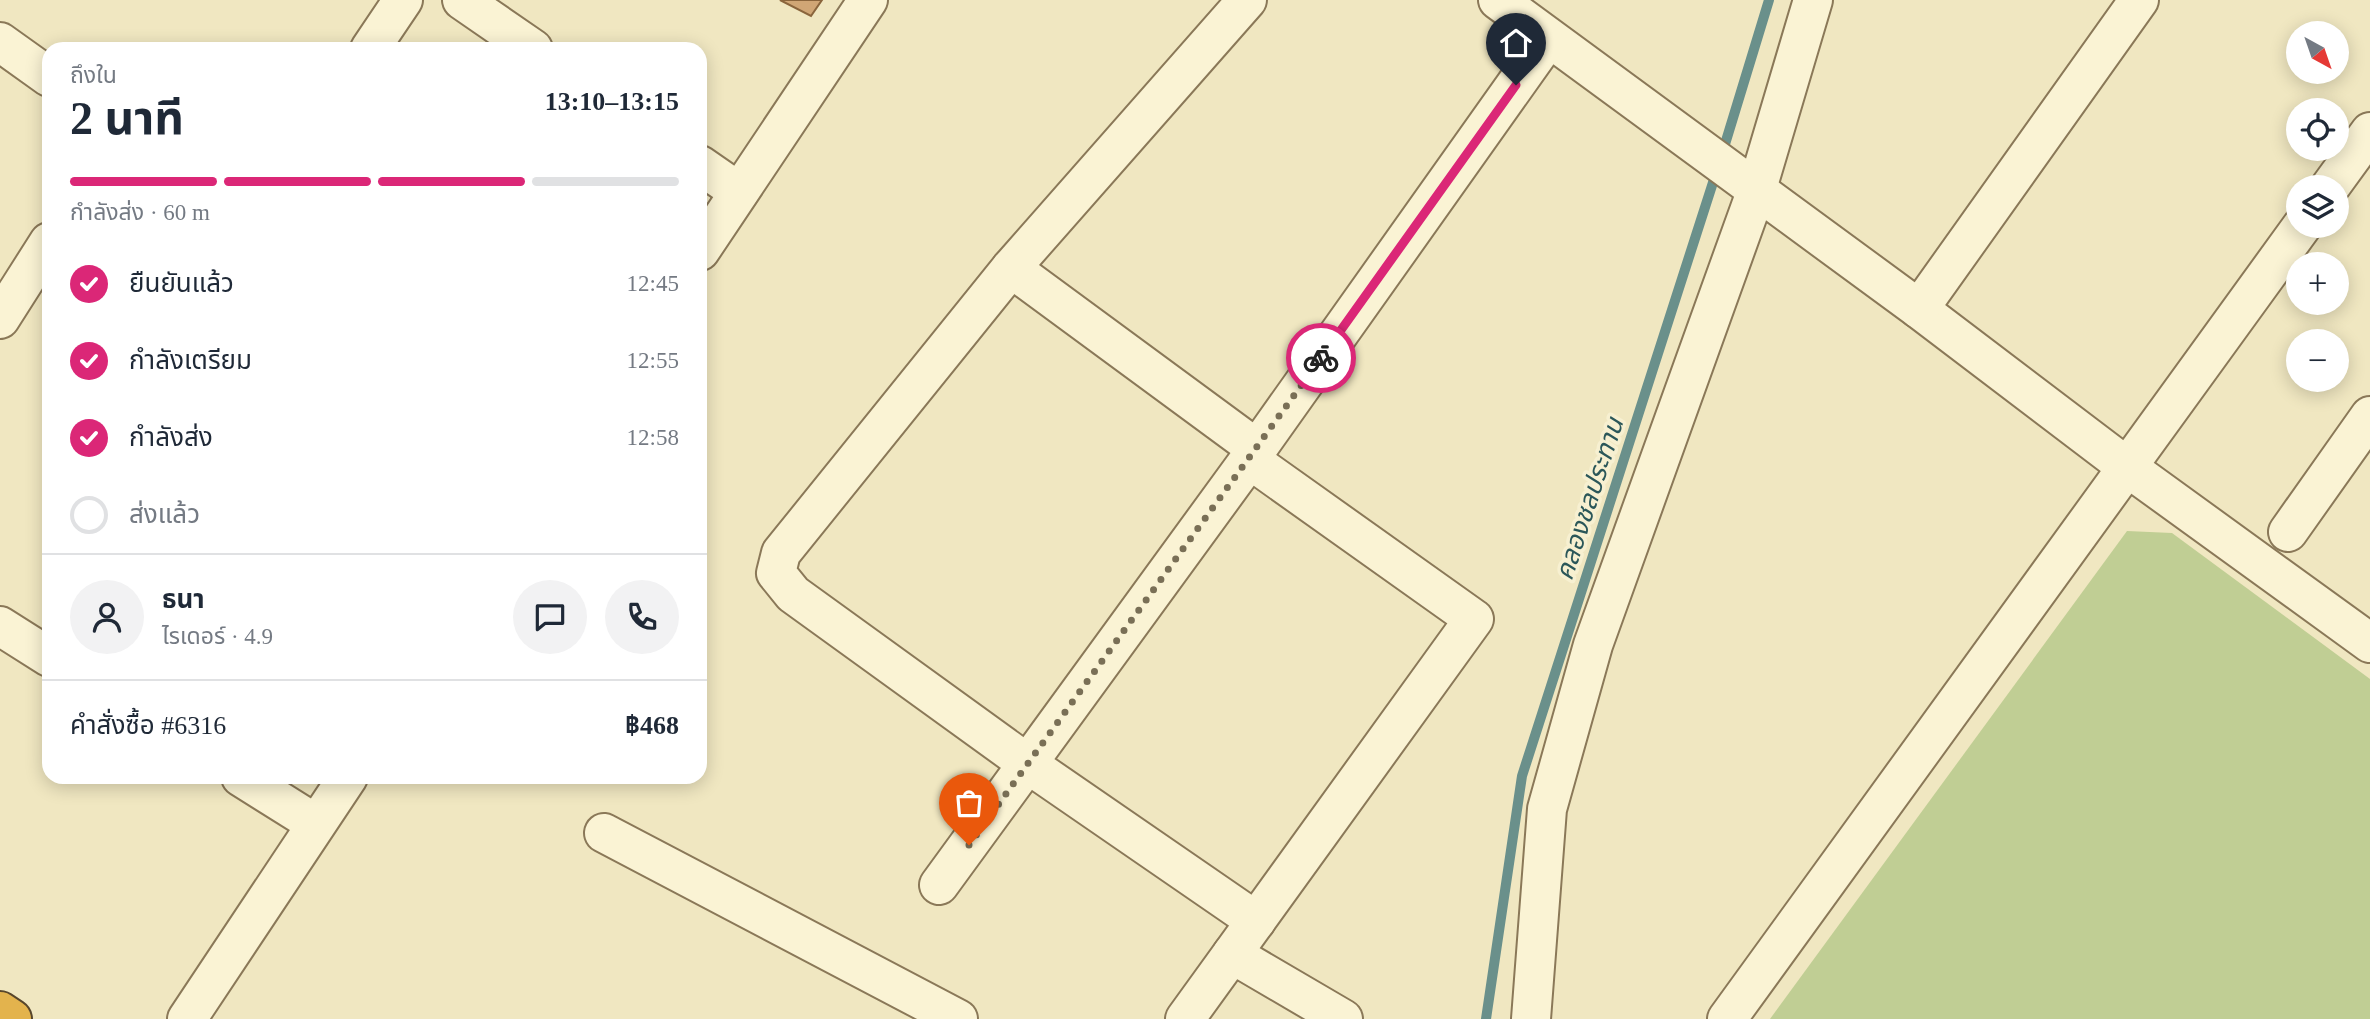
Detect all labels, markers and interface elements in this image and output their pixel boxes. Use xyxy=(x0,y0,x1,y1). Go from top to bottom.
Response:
pin xyxy=(1486,13,1546,85)
north arrow xyxy=(2286,21,2348,84)
map controls xyxy=(2286,21,2349,392)
icon: home xyxy=(1497,24,1535,62)
text: ถึงใน xyxy=(70,63,117,88)
text: 13:10–13:15 xyxy=(545,87,679,116)
text: 2 นาที xyxy=(70,93,184,144)
button: locate xyxy=(2286,98,2349,161)
button: layers xyxy=(2286,175,2349,238)
text: กำลังส่ง · 60 m xyxy=(70,200,210,225)
button: + xyxy=(2286,252,2349,315)
icon: check xyxy=(70,265,108,303)
text: ยืนยันแล้ว xyxy=(129,269,234,298)
text: 12:45 xyxy=(627,271,679,296)
courier xyxy=(1286,323,1356,393)
button: − xyxy=(2286,329,2349,392)
icon: bike xyxy=(1302,339,1340,377)
icon: check xyxy=(70,342,108,380)
text: กำลังเตรียม xyxy=(129,346,252,375)
text: 12:55 xyxy=(627,348,679,373)
water label: คลองชลประทาน xyxy=(1550,413,1630,584)
icon: check xyxy=(70,419,108,457)
text: กำลังส่ง xyxy=(129,423,213,452)
text: 12:58 xyxy=(627,425,679,450)
text: ส่งแล้ว xyxy=(129,500,200,529)
button: person xyxy=(70,580,144,654)
button: chat xyxy=(513,580,587,654)
button: phone xyxy=(605,580,679,654)
text: ธนา xyxy=(162,585,205,614)
text: ไรเดอร์ · 4.9 xyxy=(162,624,273,649)
text: คำสั่งซื้อ #6316 xyxy=(70,711,226,740)
text: ฿468 xyxy=(625,711,679,740)
pin xyxy=(939,773,999,845)
icon: bag xyxy=(950,784,988,822)

